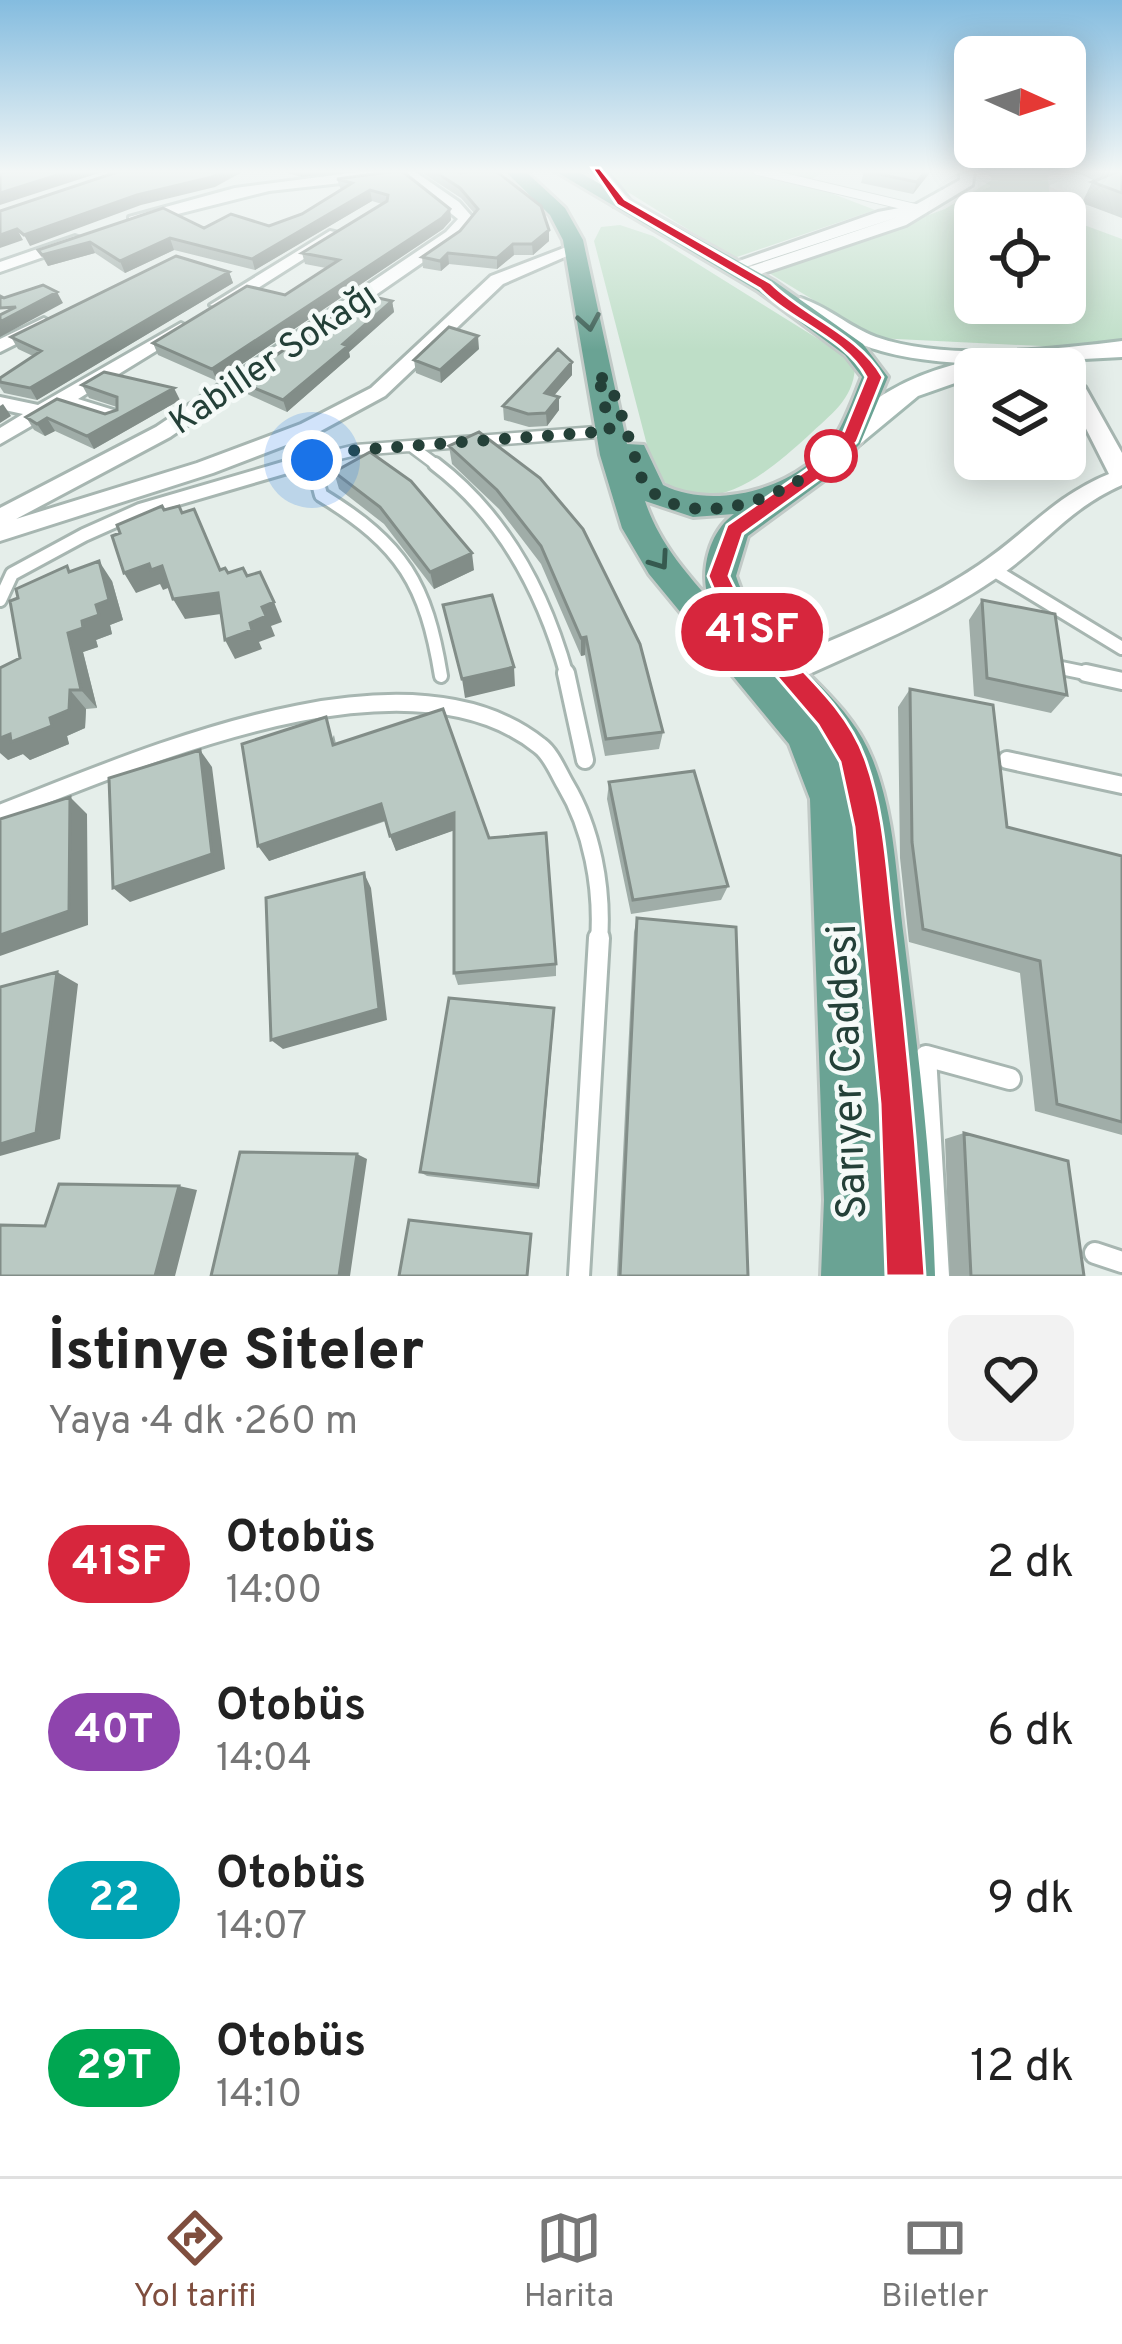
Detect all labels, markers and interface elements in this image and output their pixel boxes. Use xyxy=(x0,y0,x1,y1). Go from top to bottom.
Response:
north arrow xyxy=(954,36,1086,168)
map controls xyxy=(954,36,1086,480)
button: locate xyxy=(954,192,1086,324)
street label: Kabiller Sokağı xyxy=(162,274,387,447)
one-way arrow xyxy=(575,312,601,332)
button: layers xyxy=(954,348,1086,480)
your location xyxy=(282,430,342,490)
unlabelled marker xyxy=(806,431,856,481)
one-way arrow xyxy=(646,548,668,570)
line badge: 41SF xyxy=(668,593,836,671)
text: 41SF xyxy=(705,605,799,658)
street label: Sarıyer Caddesi xyxy=(818,923,881,1221)
button: heart xyxy=(948,1315,1074,1441)
text: İstinye Siteler xyxy=(48,1318,424,1390)
text: Yaya · 4 dk · 260 m xyxy=(48,1399,358,1448)
text: Otobüs xyxy=(226,1511,376,1568)
text: 2 dk xyxy=(987,1536,1074,1593)
text: 41SF xyxy=(72,1537,166,1590)
text: 14:00 xyxy=(226,1568,322,1617)
text: Otobüs xyxy=(216,1679,366,1736)
text: 6 dk xyxy=(987,1704,1074,1761)
text: 40T xyxy=(74,1705,154,1758)
text: 14:04 xyxy=(216,1736,312,1785)
text: Otobüs xyxy=(216,1847,366,1904)
text: 9 dk xyxy=(987,1872,1074,1929)
text: 22 xyxy=(88,1873,140,1926)
text: 14:07 xyxy=(216,1904,307,1953)
text: Otobüs xyxy=(216,2015,366,2072)
text: 12 dk xyxy=(970,2040,1074,2097)
text: 29T xyxy=(76,2041,152,2094)
text: 14:10 xyxy=(216,2072,302,2121)
tab: Yol tarifi xyxy=(133,2205,257,2319)
tab: Harita xyxy=(524,2205,614,2319)
tab: Biletler xyxy=(881,2205,989,2319)

